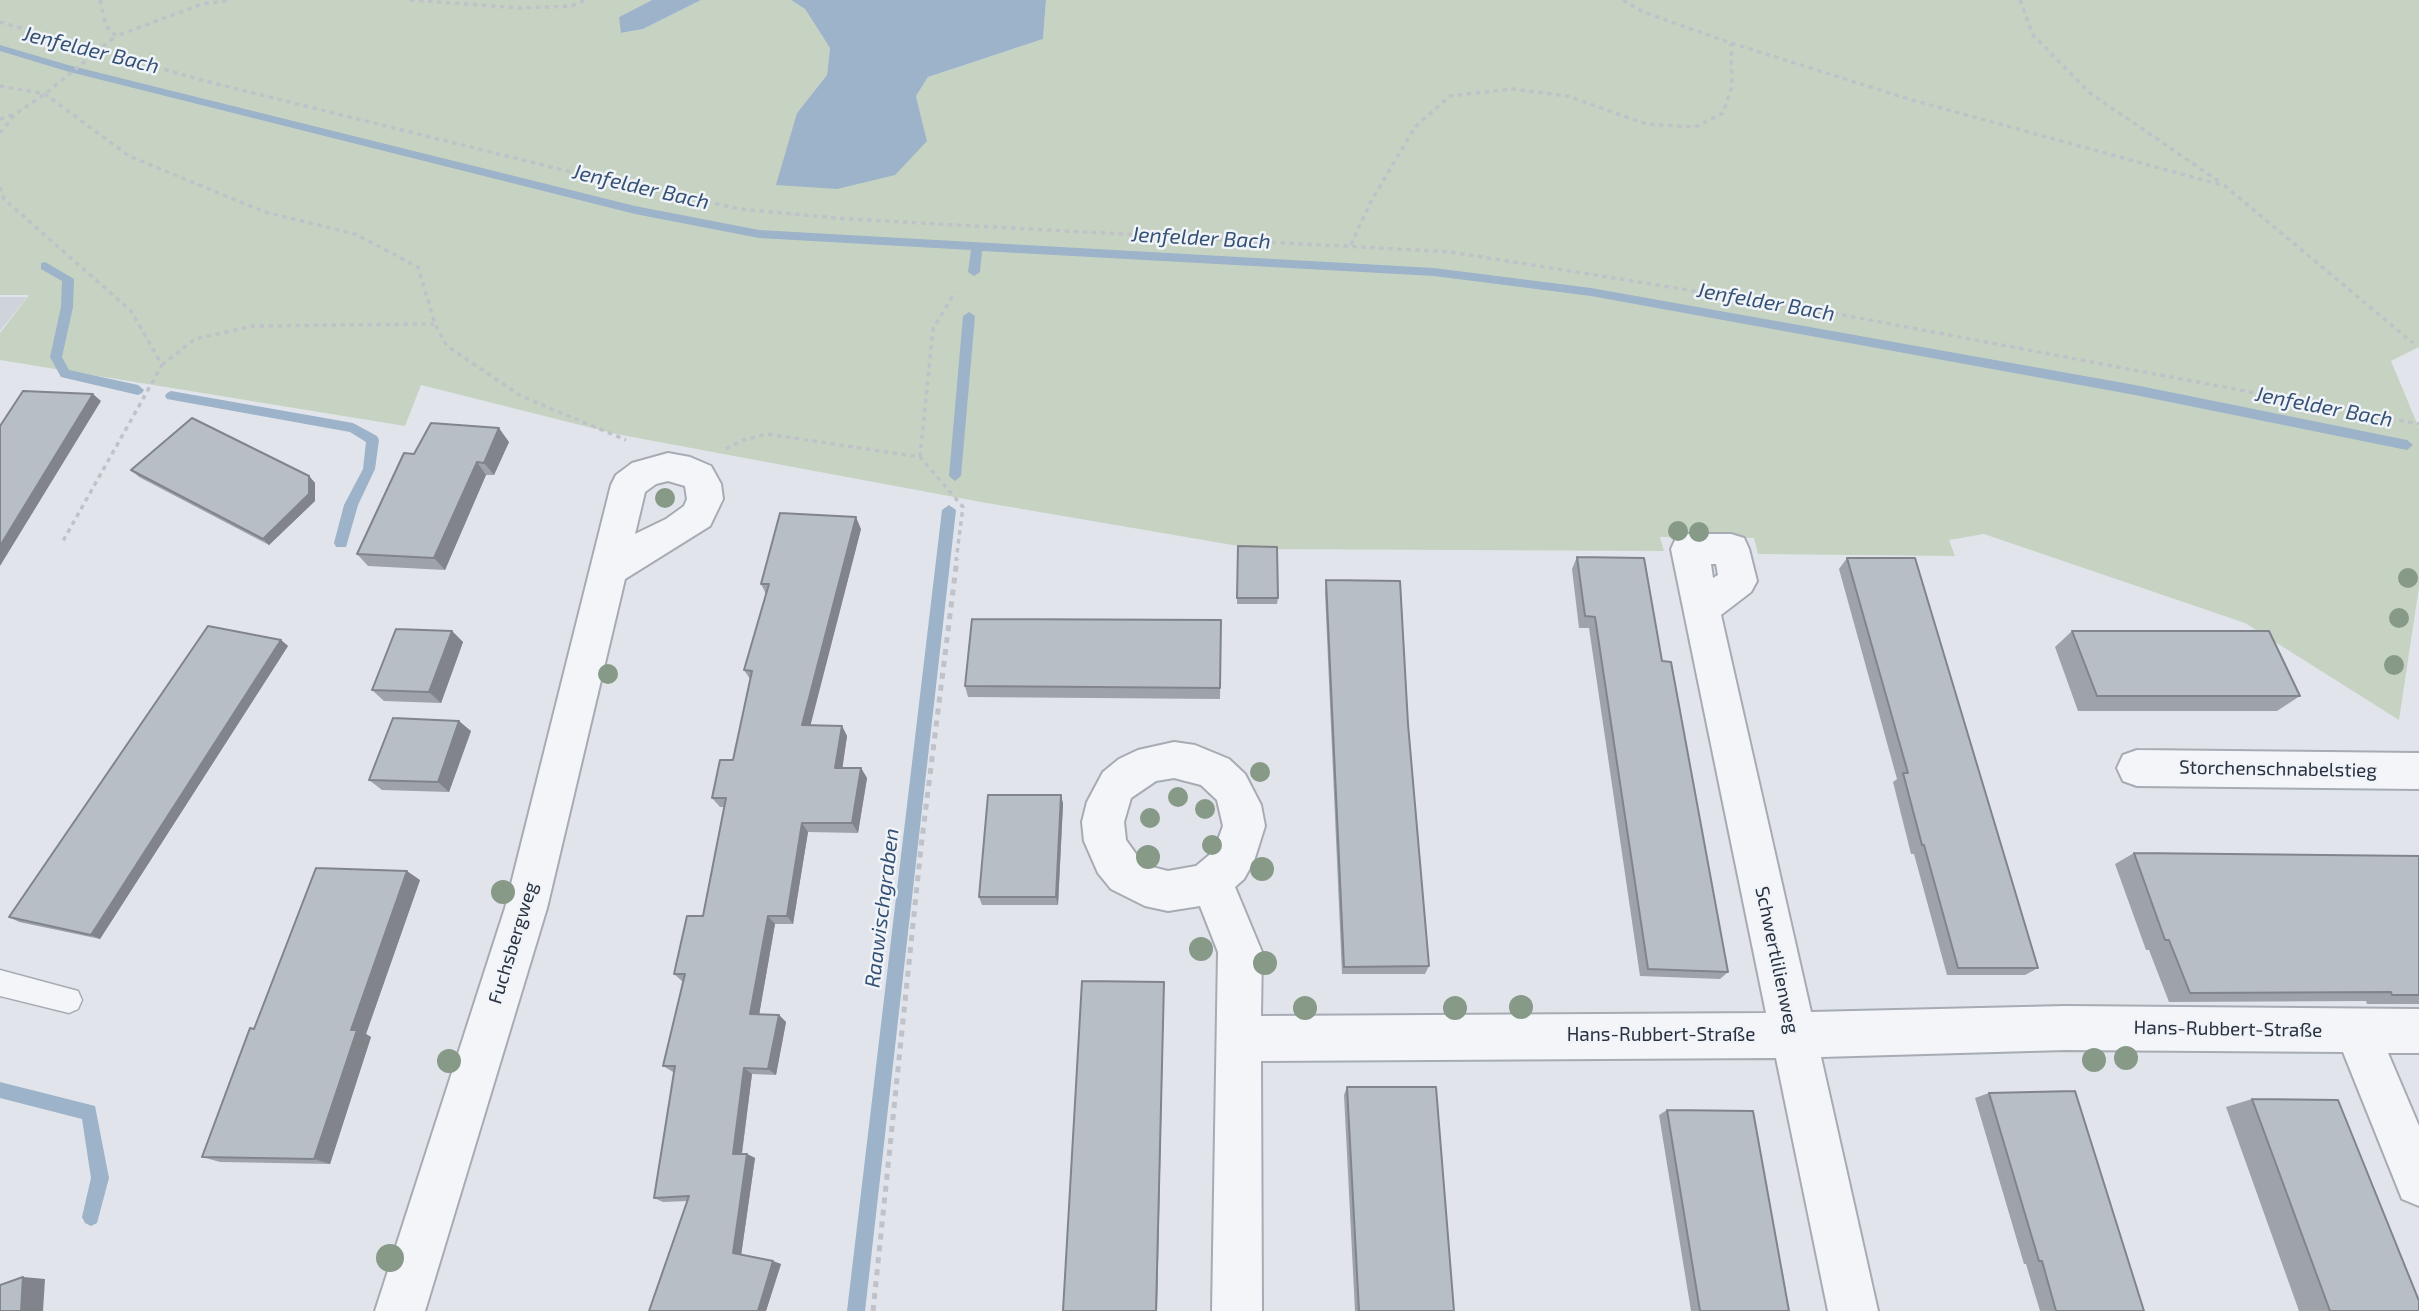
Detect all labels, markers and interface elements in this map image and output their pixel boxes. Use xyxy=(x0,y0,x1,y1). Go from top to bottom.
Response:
water label: Jenfelder Bach xyxy=(20,21,162,79)
water label: Jenfelder Bach xyxy=(570,159,712,215)
water label: Jenfelder Bach xyxy=(1131,222,1271,254)
water label: Jenfelder Bach xyxy=(1695,277,1837,327)
water label: Jenfelder Bach xyxy=(2253,381,2395,433)
street label: Storchenschnabelstieg xyxy=(2179,756,2377,782)
water label: Raawischgraben xyxy=(860,827,904,989)
street label: Fuchsbergweg xyxy=(484,879,542,1007)
street label: Schwertlilienweg xyxy=(1750,884,1804,1036)
street label: Hans-Rubbert-Straße xyxy=(2133,1016,2323,1042)
street label: Hans-Rubbert-Straße xyxy=(1567,1024,1755,1046)

